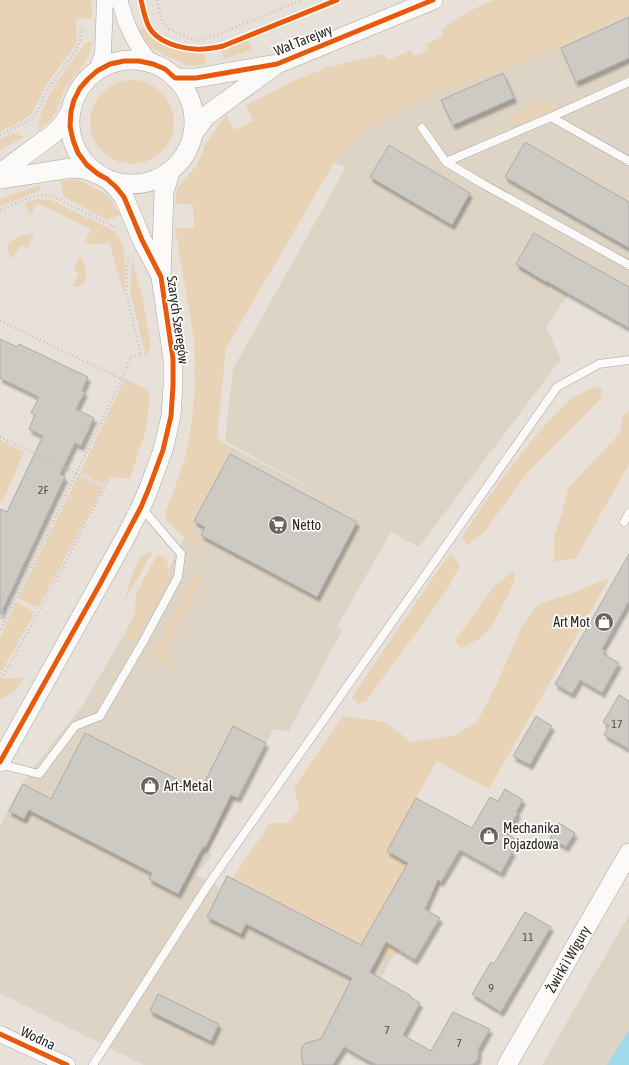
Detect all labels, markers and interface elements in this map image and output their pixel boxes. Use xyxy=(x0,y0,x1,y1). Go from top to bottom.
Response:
street label: Wał Tarejwy xyxy=(272,21,335,59)
street label: Szarych Szeregów xyxy=(164,275,192,366)
house number: 2F xyxy=(38,483,48,497)
supermarket icon: Netto xyxy=(267,514,289,536)
place label: Netto xyxy=(292,517,321,533)
shop icon: Art Mot xyxy=(593,611,615,633)
place label: Art Mot xyxy=(553,614,590,630)
house number: 17 xyxy=(611,717,623,731)
shop icon: Art-Metal xyxy=(139,775,161,797)
place label: Art-Metal xyxy=(164,778,213,794)
place label: Mechanika Pojazdowa xyxy=(503,820,560,852)
shop icon: Mechanika Pojazdowa xyxy=(478,825,500,847)
street label: Żwirki i Wigury xyxy=(542,923,593,995)
house number: 11 xyxy=(522,930,534,944)
house number: 9 xyxy=(488,981,494,995)
street label: Wodna xyxy=(18,1023,58,1053)
house number: 7 xyxy=(384,1023,390,1037)
house number: 7 xyxy=(456,1036,462,1050)

